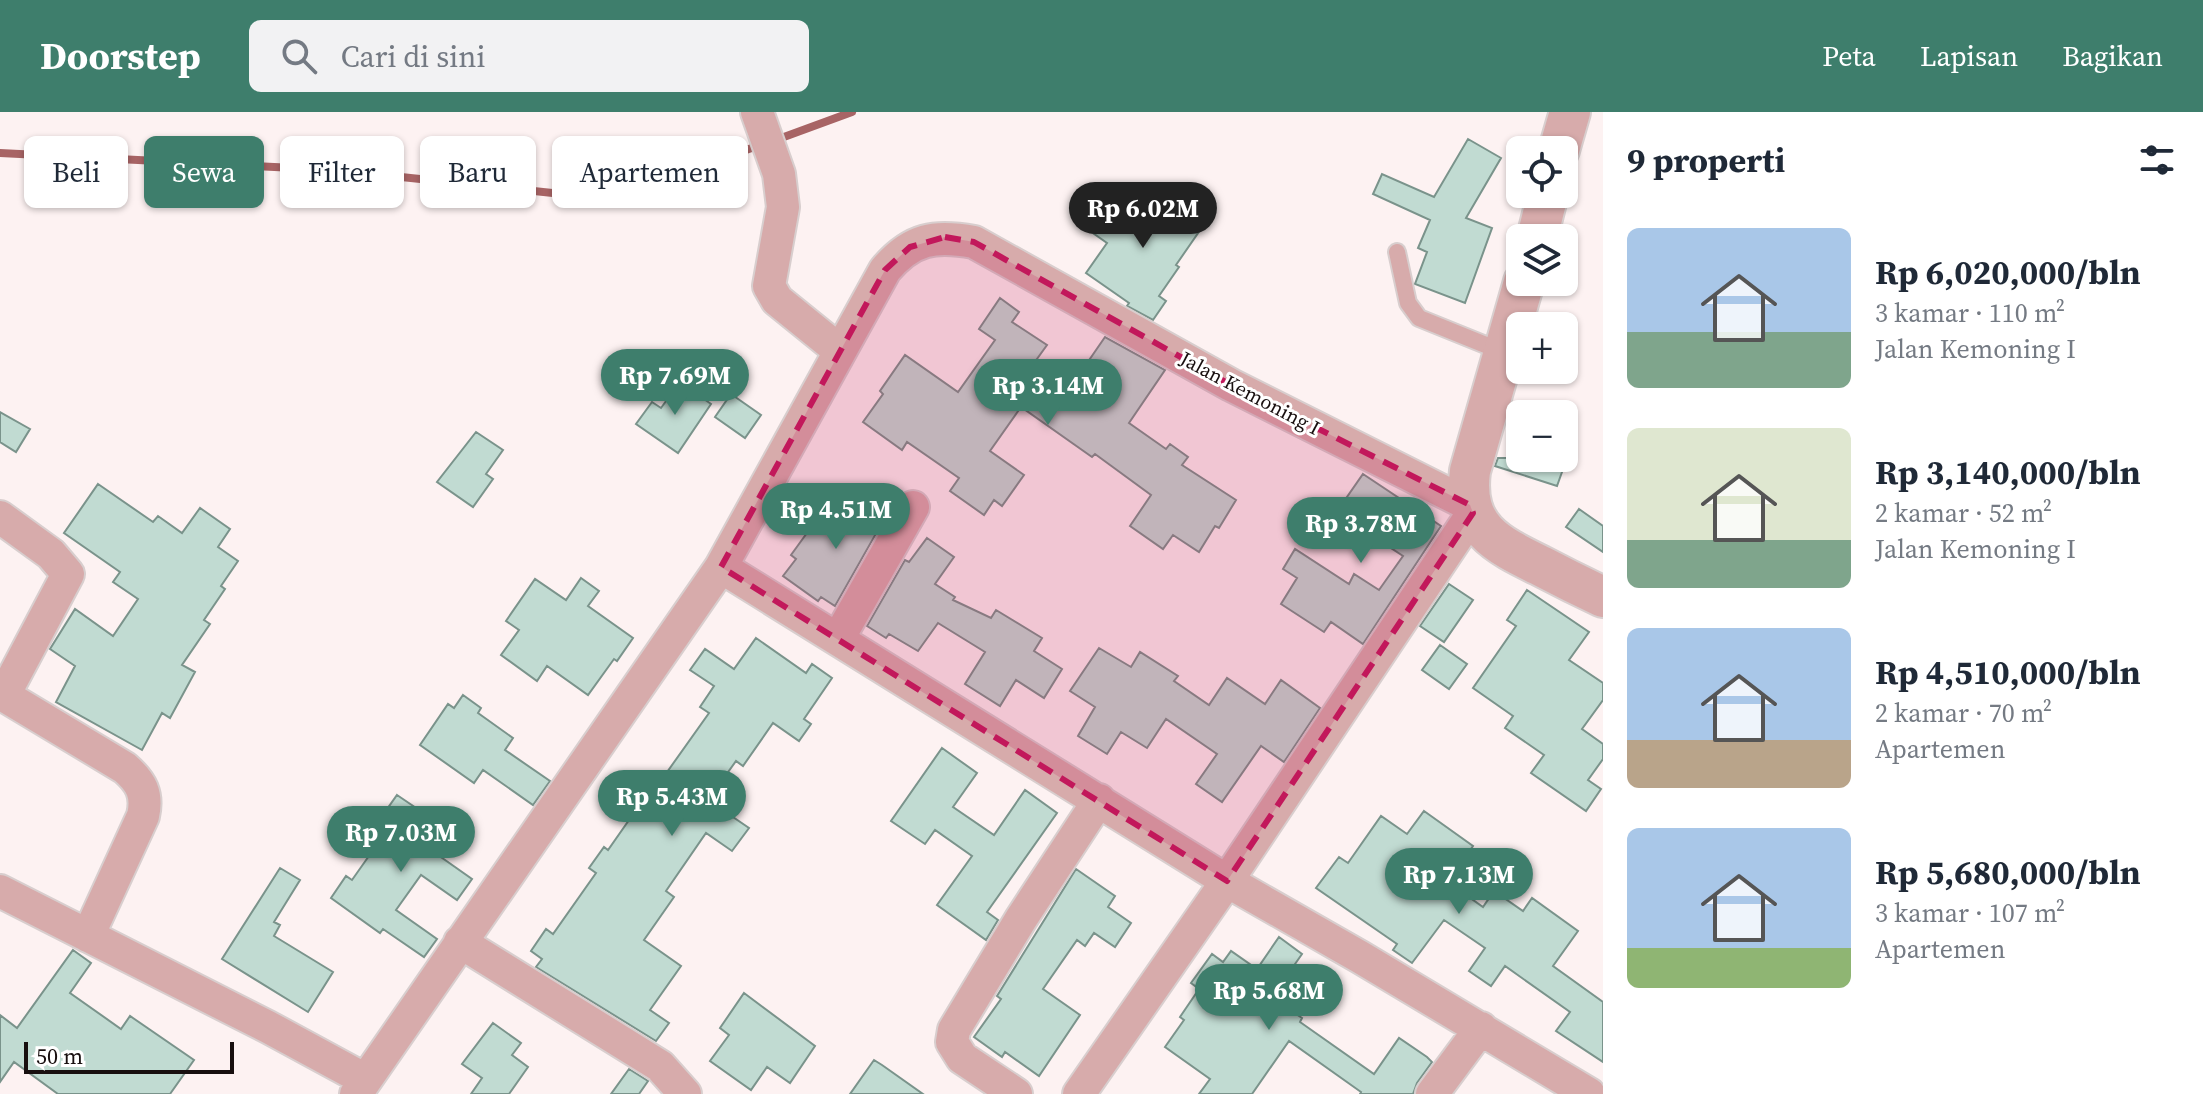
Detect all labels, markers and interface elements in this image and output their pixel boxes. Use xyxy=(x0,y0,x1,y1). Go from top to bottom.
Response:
search box xyxy=(249,20,809,92)
text: Doorstep xyxy=(40,30,201,82)
icon: search xyxy=(277,34,321,78)
text: Cari di sini xyxy=(341,36,485,77)
text: Peta xyxy=(1822,37,1876,75)
text: Lapisan xyxy=(1920,37,2018,75)
text: Bagikan xyxy=(2062,37,2163,75)
chip: Beli xyxy=(24,136,128,208)
chip: Sewa xyxy=(144,136,264,208)
chip: Filter xyxy=(280,136,404,208)
chip: Baru xyxy=(420,136,536,208)
chip: Apartemen xyxy=(552,136,748,208)
map controls xyxy=(1506,136,1578,472)
button: locate xyxy=(1506,136,1578,208)
text: 9 properti xyxy=(1627,137,1785,183)
icon: filters xyxy=(2135,138,2179,182)
pin: Rp 6.02M xyxy=(1060,182,1226,250)
text: Rp 6.02M xyxy=(1087,190,1199,226)
button: layers xyxy=(1506,224,1578,296)
text: Rp 6,020,000/bln xyxy=(1875,249,2141,295)
icon: home xyxy=(1691,260,1787,356)
text: 3 kamar · 110 m² xyxy=(1875,295,2065,331)
button: + xyxy=(1506,312,1578,384)
text: Jalan Kemoning I xyxy=(1875,331,2076,367)
street label: Jalan Kemoning I xyxy=(1174,344,1325,442)
pin: Rp 7.69M xyxy=(592,349,758,417)
text: Rp 7.69M xyxy=(619,357,731,393)
pin: Rp 3.14M xyxy=(965,359,1131,427)
text: Rp 3.14M xyxy=(992,367,1104,403)
button: − xyxy=(1506,400,1578,472)
text: Rp 3,140,000/bln xyxy=(1875,449,2141,495)
icon: home xyxy=(1691,460,1787,556)
pin: Rp 4.51M xyxy=(753,483,919,551)
text: Rp 4.51M xyxy=(780,491,892,527)
text: 2 kamar · 52 m² xyxy=(1875,495,2052,531)
pin: Rp 3.78M xyxy=(1278,497,1444,565)
text: Rp 3.78M xyxy=(1305,505,1417,541)
text: Jalan Kemoning I xyxy=(1875,531,2076,567)
text: Rp 4,510,000/bln xyxy=(1875,649,2141,695)
icon: home xyxy=(1691,660,1787,756)
text: 2 kamar · 70 m² xyxy=(1875,695,2052,731)
text: Apartemen xyxy=(1875,731,2005,767)
pin: Rp 5.43M xyxy=(589,770,755,838)
text: Rp 5.43M xyxy=(616,778,728,814)
pin: Rp 7.03M xyxy=(318,806,484,874)
text: Rp 7.03M xyxy=(345,814,457,850)
pin: Rp 7.13M xyxy=(1376,848,1542,916)
text: Rp 5,680,000/bln xyxy=(1875,849,2141,895)
text: Rp 7.13M xyxy=(1403,856,1515,892)
icon: home xyxy=(1691,860,1787,956)
text: 3 kamar · 107 m² xyxy=(1875,895,2065,931)
text: Apartemen xyxy=(1875,931,2005,967)
pin: Rp 5.68M xyxy=(1186,964,1352,1032)
text: Rp 5.68M xyxy=(1213,972,1325,1008)
scale bar xyxy=(24,1038,234,1074)
text: 50 m xyxy=(36,1041,83,1071)

